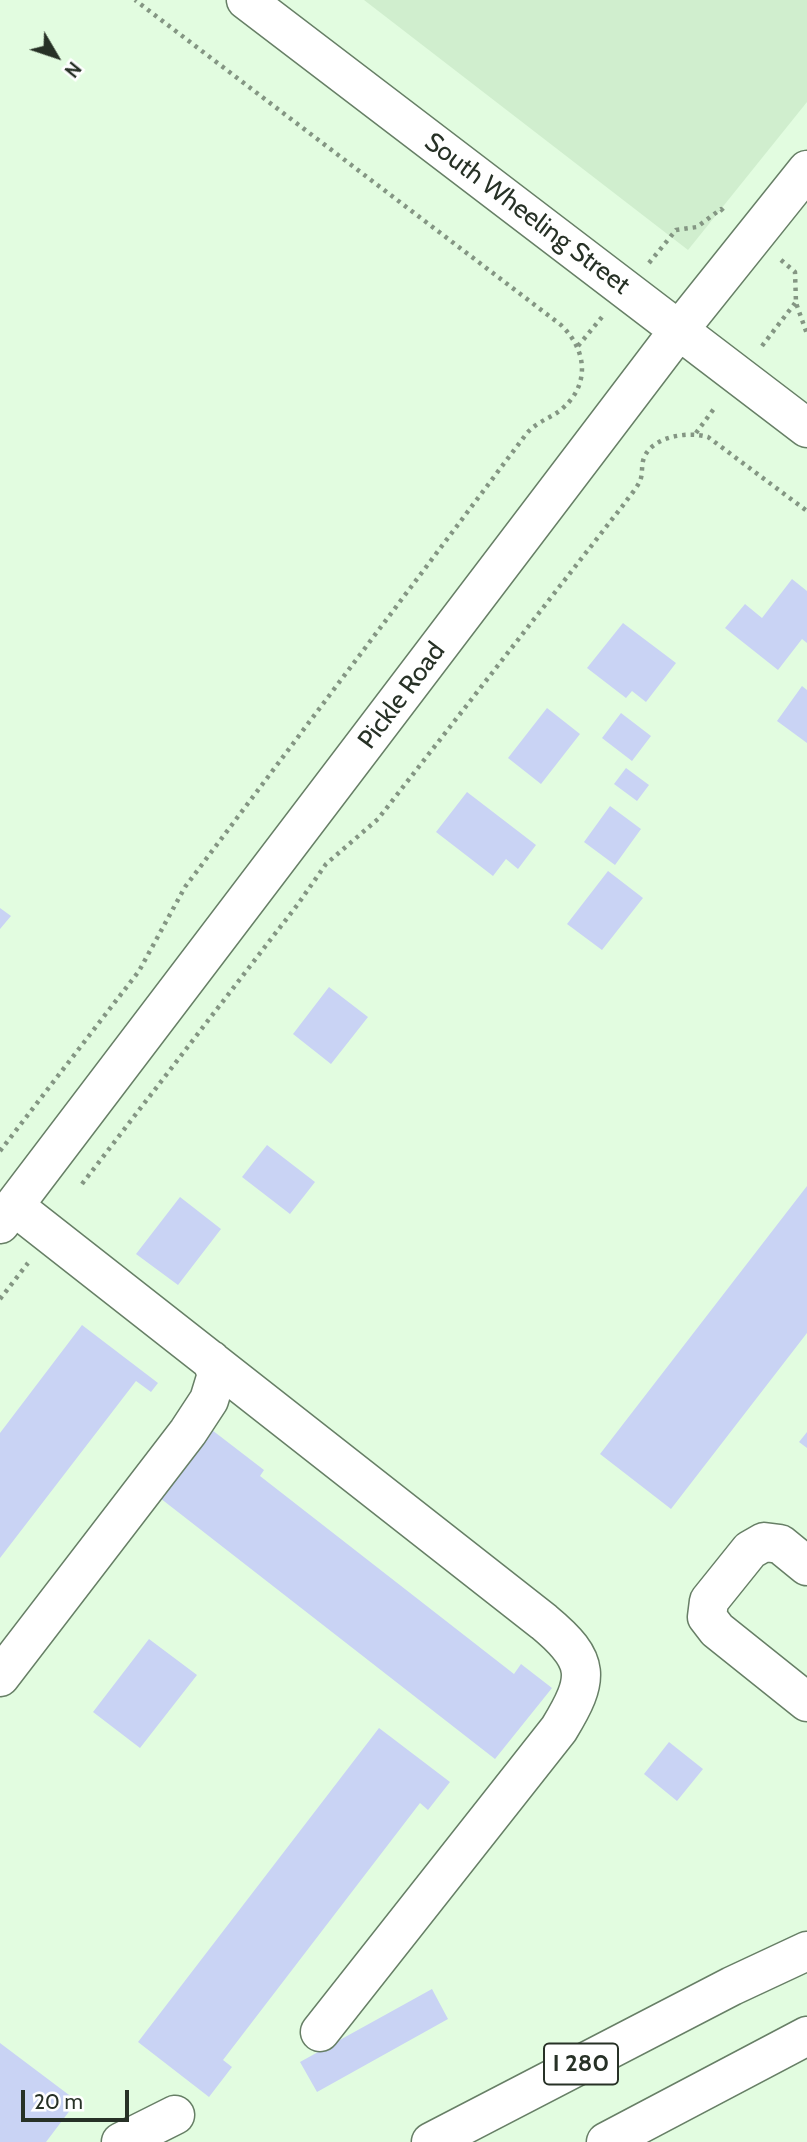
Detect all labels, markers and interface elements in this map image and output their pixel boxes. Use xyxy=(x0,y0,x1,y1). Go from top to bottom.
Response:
north arrow xyxy=(21,21,91,91)
text: N xyxy=(60,57,86,82)
street label: South Wheeling Street xyxy=(418,127,636,301)
street label: Pickle Road xyxy=(352,637,452,755)
road number: I 280 xyxy=(544,2043,618,2084)
scale bar xyxy=(24,2076,133,2120)
text: 20 m xyxy=(34,2089,83,2114)

